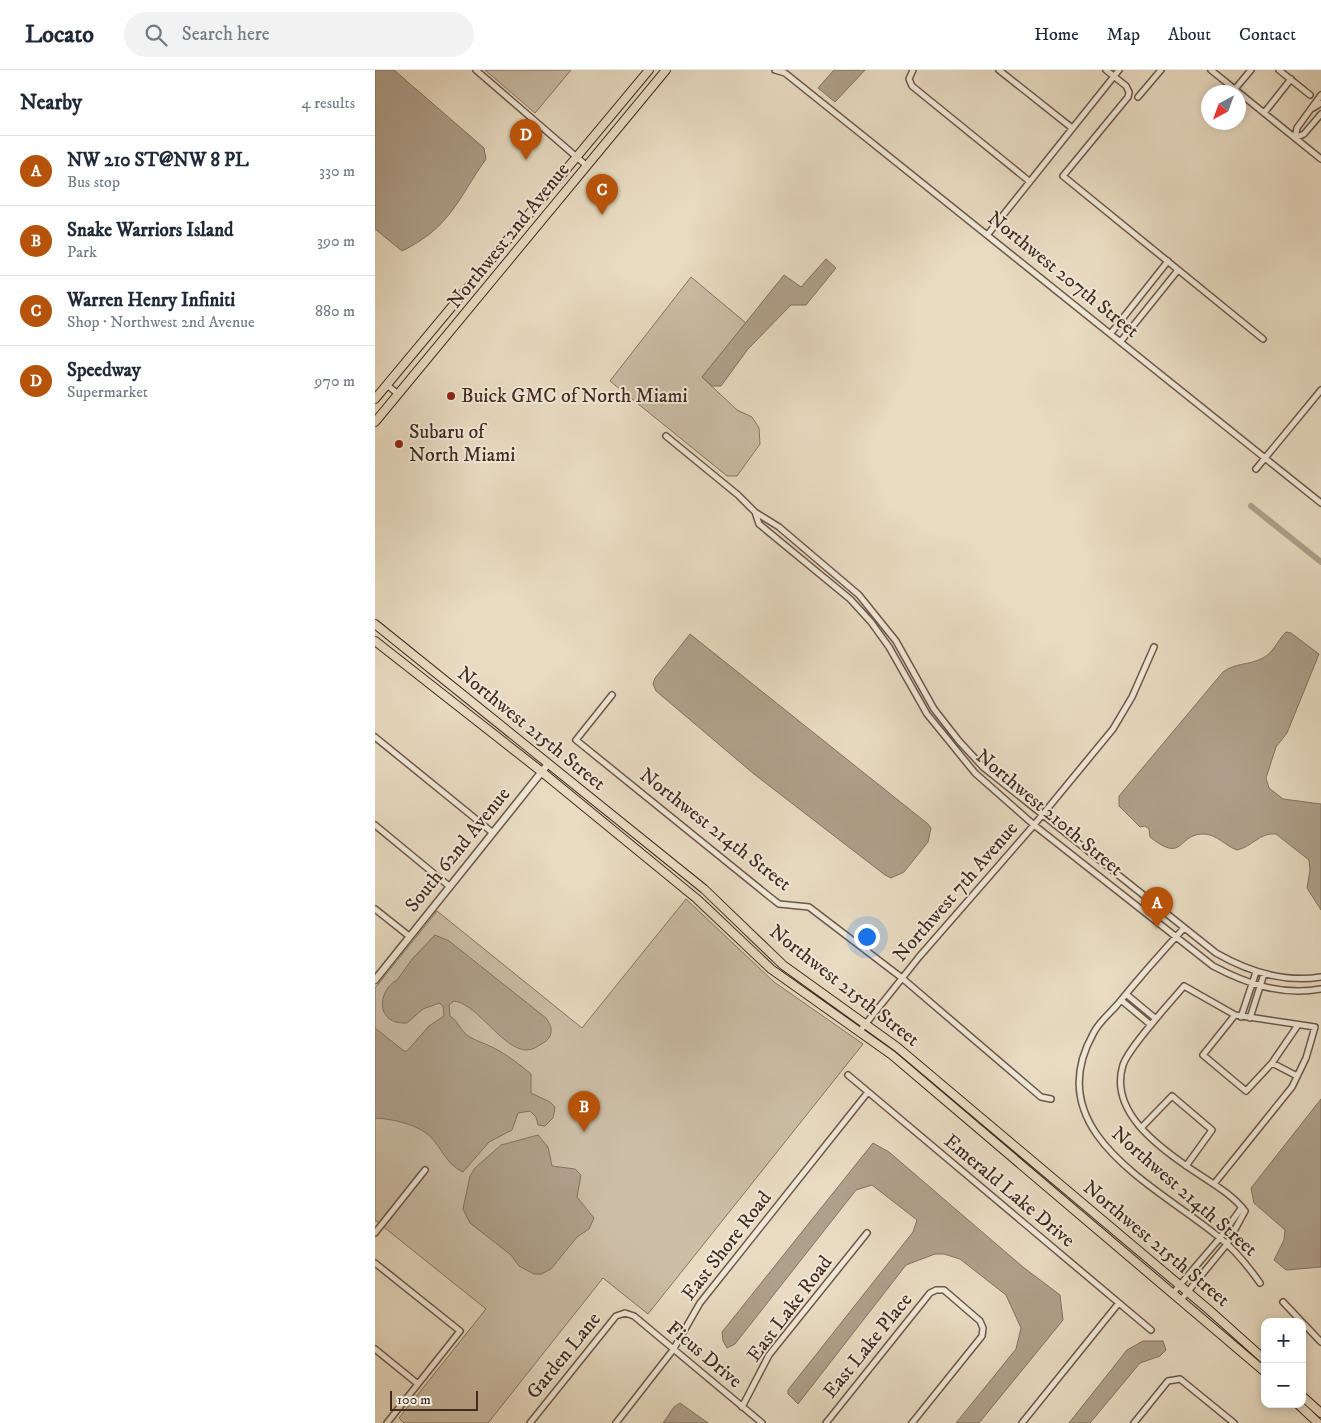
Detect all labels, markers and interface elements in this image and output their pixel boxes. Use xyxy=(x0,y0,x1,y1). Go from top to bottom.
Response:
search box xyxy=(124,12,474,57)
text: Locato xyxy=(25,20,94,50)
icon: search xyxy=(142,21,170,49)
text: Search here xyxy=(182,23,270,46)
text: Home xyxy=(1034,24,1079,46)
text: Map xyxy=(1107,24,1140,46)
text: About xyxy=(1168,24,1211,46)
text: Contact xyxy=(1239,24,1296,46)
north arrow xyxy=(1201,85,1246,130)
text: Nearby xyxy=(20,90,82,116)
text: 4 results xyxy=(302,93,355,113)
pin: D xyxy=(510,119,542,160)
text: NW 210 ST@NW 8 PL xyxy=(67,149,249,172)
street label: Northwest 2nd Avenue xyxy=(443,158,575,314)
text: A xyxy=(31,161,41,181)
text: 330 m xyxy=(319,161,355,181)
text: Bus stop xyxy=(67,172,120,192)
pin: C xyxy=(586,174,618,215)
street label: Northwest 207th Street xyxy=(982,206,1144,344)
text: Snake Warriors Island xyxy=(67,219,234,242)
text: B xyxy=(31,231,41,251)
text: 390 m xyxy=(317,231,355,251)
text: Park xyxy=(67,242,97,262)
text: Warren Henry Infiniti xyxy=(67,289,235,312)
text: C xyxy=(31,301,41,321)
text: 880 m xyxy=(315,301,355,321)
text: Shop · Northwest 2nd Avenue xyxy=(67,312,255,332)
text: Speedway xyxy=(67,359,141,382)
text: D xyxy=(30,371,42,391)
text: 970 m xyxy=(315,371,355,391)
text: Supermarket xyxy=(67,382,148,402)
place label: Buick GMC of North Miami xyxy=(461,384,688,409)
marker: Buick GMC of North Miami xyxy=(445,390,457,402)
place label: Subaru of North Miami xyxy=(409,420,515,468)
marker: Subaru of North Miami xyxy=(393,438,405,450)
street label: Northwest 215th Street xyxy=(452,661,610,797)
street label: Northwest 210th Street xyxy=(970,744,1128,882)
street label: Northwest 214th Street xyxy=(634,763,796,897)
street label: South 62nd Avenue xyxy=(400,782,516,918)
street label: Northwest 7th Avenue xyxy=(888,817,1024,967)
pin: A xyxy=(1141,887,1173,928)
street label: Northwest 215th Street xyxy=(764,920,924,1052)
your location xyxy=(854,924,880,950)
pin: B xyxy=(568,1091,600,1132)
street label: Northwest 214th Street xyxy=(1106,1122,1262,1262)
street label: Emerald Lake Drive xyxy=(938,1129,1080,1253)
street label: Northwest 215th Street xyxy=(1078,1175,1234,1313)
street label: East Shore Road xyxy=(677,1186,777,1306)
street label: East Lake Road xyxy=(742,1251,838,1367)
street label: East Lake Place xyxy=(818,1288,918,1404)
street label: Garden Lane xyxy=(521,1308,607,1404)
street label: Ficus Drive xyxy=(661,1316,747,1394)
map controls xyxy=(1261,1318,1306,1408)
button: + xyxy=(1261,1318,1306,1363)
button: − xyxy=(1261,1363,1306,1408)
scale bar xyxy=(390,1388,477,1411)
text: 100 m xyxy=(397,1391,431,1409)

